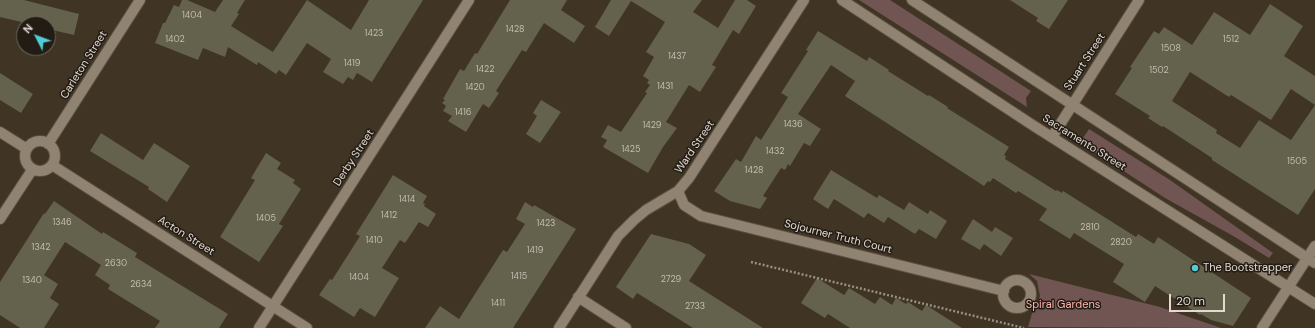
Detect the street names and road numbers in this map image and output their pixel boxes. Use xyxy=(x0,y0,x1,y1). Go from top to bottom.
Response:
street label: Carleton Street xyxy=(58,29,110,101)
street label: Stuart Street xyxy=(1062,31,1108,93)
street label: Sacramento Street xyxy=(1040,112,1128,174)
street label: Ward Street xyxy=(672,118,718,176)
street label: Derby Street xyxy=(331,127,377,189)
street label: Acton Street xyxy=(155,213,217,259)
street label: Sojourner Truth Court xyxy=(783,217,893,257)

